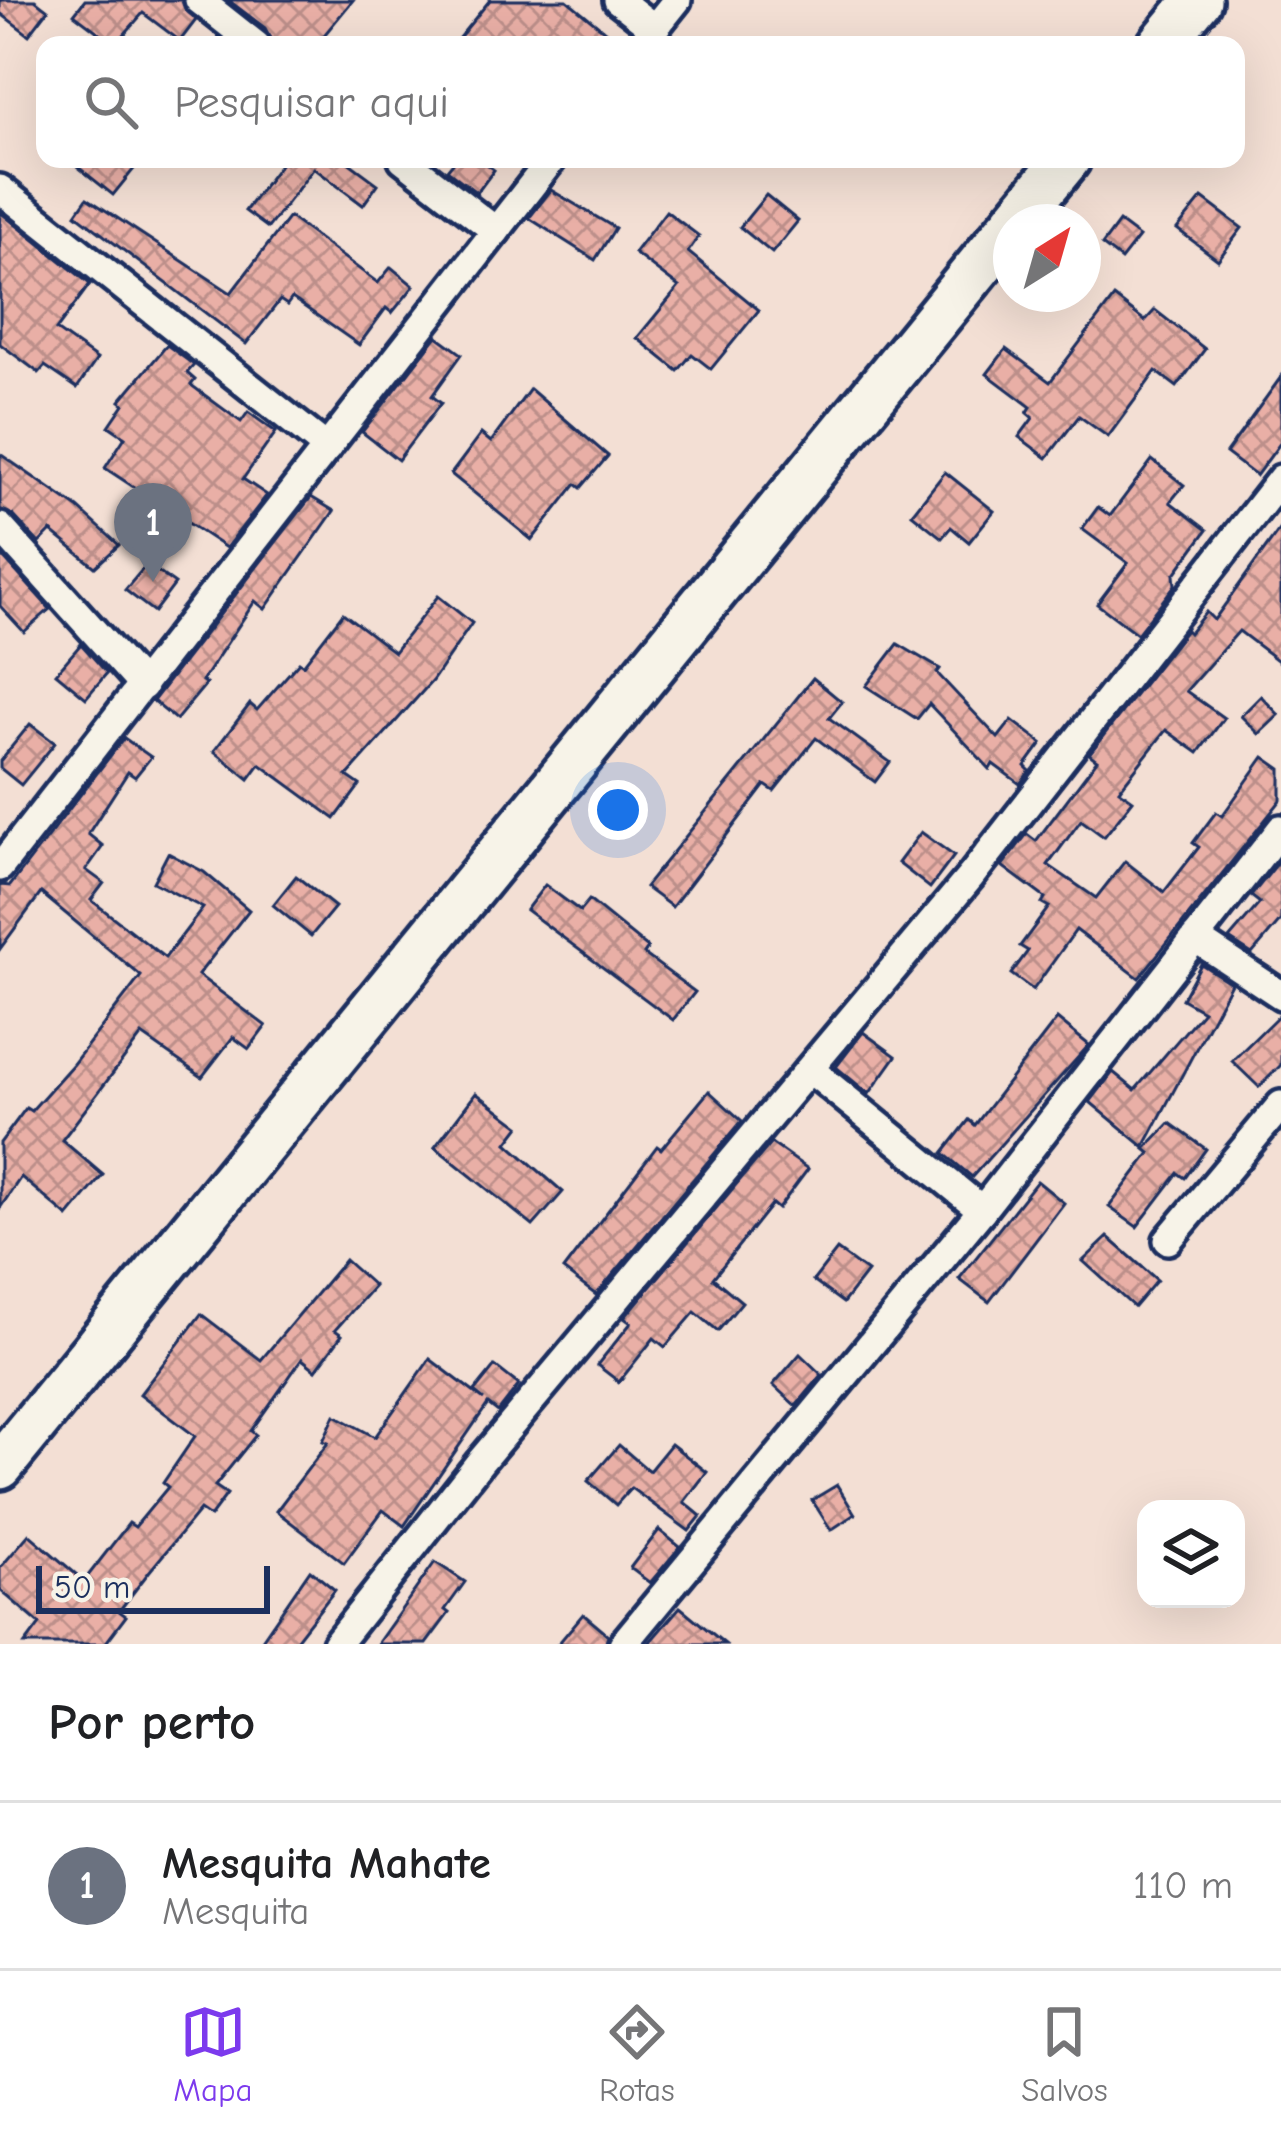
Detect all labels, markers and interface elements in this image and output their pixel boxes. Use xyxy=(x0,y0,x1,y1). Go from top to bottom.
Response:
search box xyxy=(36,36,1245,168)
icon: search xyxy=(78,69,144,135)
text: Pesquisar aqui xyxy=(174,76,449,128)
north arrow xyxy=(993,204,1101,312)
pin: 1 xyxy=(114,483,192,582)
your location xyxy=(588,780,648,840)
map controls xyxy=(1137,1500,1245,1608)
button: layers xyxy=(1137,1500,1245,1608)
scale bar xyxy=(36,1560,270,1613)
text: 50 m xyxy=(54,1568,130,1606)
text: Por perto xyxy=(48,1693,255,1752)
text: Mesquita Mahate xyxy=(162,1837,491,1889)
text: 1 xyxy=(79,1863,95,1908)
text: 110 m xyxy=(1133,1863,1233,1908)
text: Mesquita xyxy=(162,1889,309,1934)
tab: Mapa xyxy=(173,1999,252,2109)
tab: Rotas xyxy=(599,1999,675,2109)
tab: Salvos xyxy=(1021,1999,1108,2109)

